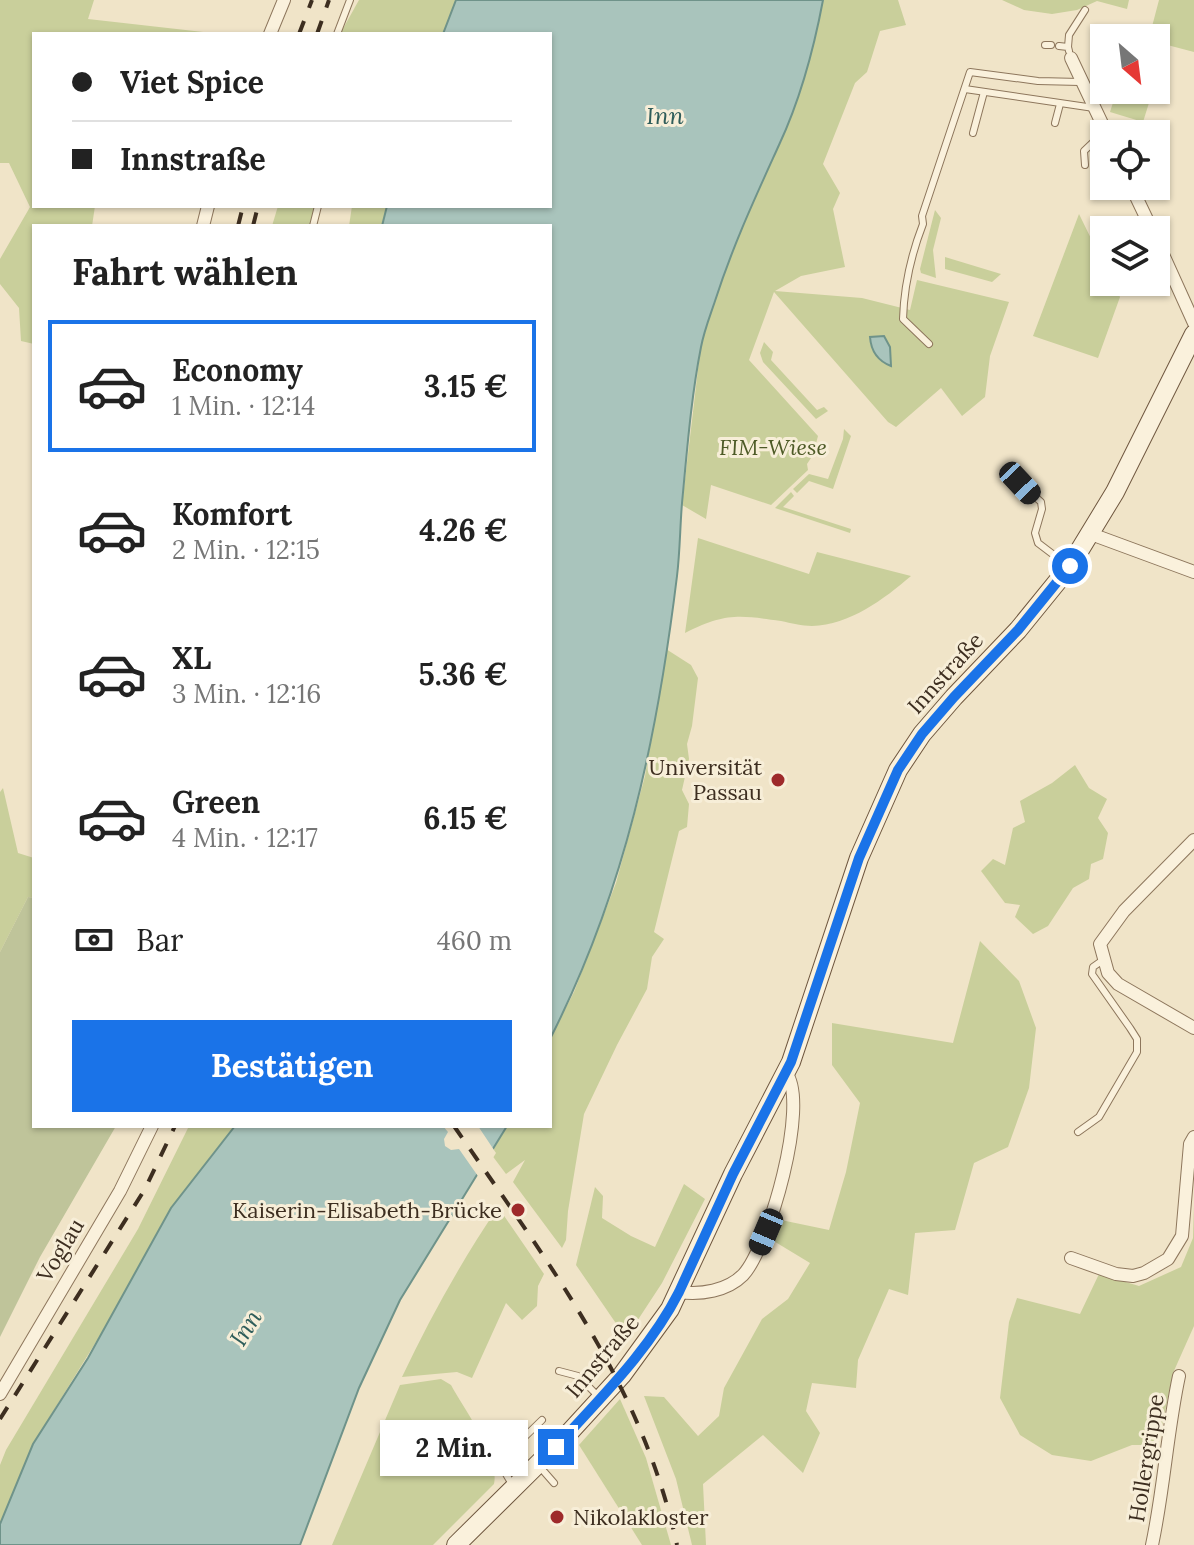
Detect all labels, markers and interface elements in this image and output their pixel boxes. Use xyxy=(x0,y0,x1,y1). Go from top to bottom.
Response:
north arrow xyxy=(1090,24,1170,104)
map controls xyxy=(1090,24,1170,296)
text: Viet Spice xyxy=(120,63,264,101)
water label: Inn xyxy=(646,100,684,131)
button: locate xyxy=(1090,120,1170,200)
text: Innstraße xyxy=(120,140,266,178)
button: layers xyxy=(1090,216,1170,296)
text: Fahrt wählen xyxy=(72,249,298,295)
icon: car xyxy=(76,350,148,422)
text: Economy xyxy=(172,351,303,389)
text: 3.15 € xyxy=(424,367,508,405)
text: 1 Min. · 12:14 xyxy=(172,389,315,422)
park label: FIM-Wiese xyxy=(719,433,827,461)
car xyxy=(995,457,1045,509)
icon: car xyxy=(76,494,148,566)
text: Komfort xyxy=(172,495,292,533)
text: 4.26 € xyxy=(419,511,508,549)
text: 2 Min. · 12:15 xyxy=(172,533,320,566)
route start xyxy=(1052,548,1088,584)
street label: Innstraße xyxy=(901,626,989,720)
icon: car xyxy=(76,638,148,710)
text: XL xyxy=(172,639,211,677)
text: 5.36 € xyxy=(419,655,508,693)
text: 3 Min. · 12:16 xyxy=(172,677,321,710)
place label: Universität Passau xyxy=(649,753,762,806)
marker: Universität Passau xyxy=(769,771,787,789)
icon: car xyxy=(76,782,148,854)
text: Green xyxy=(172,783,260,821)
text: 6.15 € xyxy=(423,799,508,837)
text: 4 Min. · 12:17 xyxy=(172,821,318,854)
icon: cash xyxy=(72,918,116,962)
text: Bar xyxy=(136,921,183,959)
text: 460 m xyxy=(437,924,512,957)
button: Bestätigen xyxy=(72,1020,512,1112)
place label: Kaiserin-Elisabeth-Brücke xyxy=(232,1196,502,1224)
marker: Kaiserin-Elisabeth-Brücke xyxy=(509,1201,527,1219)
car xyxy=(746,1205,786,1259)
street label: Voglau xyxy=(30,1213,90,1288)
water label: Inn xyxy=(223,1303,269,1352)
street label: Innstraße xyxy=(559,1309,645,1403)
street label: Hollergrippe xyxy=(1122,1392,1170,1524)
callout: 2 Min. xyxy=(380,1419,528,1475)
route end xyxy=(538,1429,574,1465)
text: 2 Min. xyxy=(416,1431,492,1464)
place label: Nikolakloster xyxy=(573,1503,709,1531)
marker: Nikolakloster xyxy=(548,1508,566,1526)

